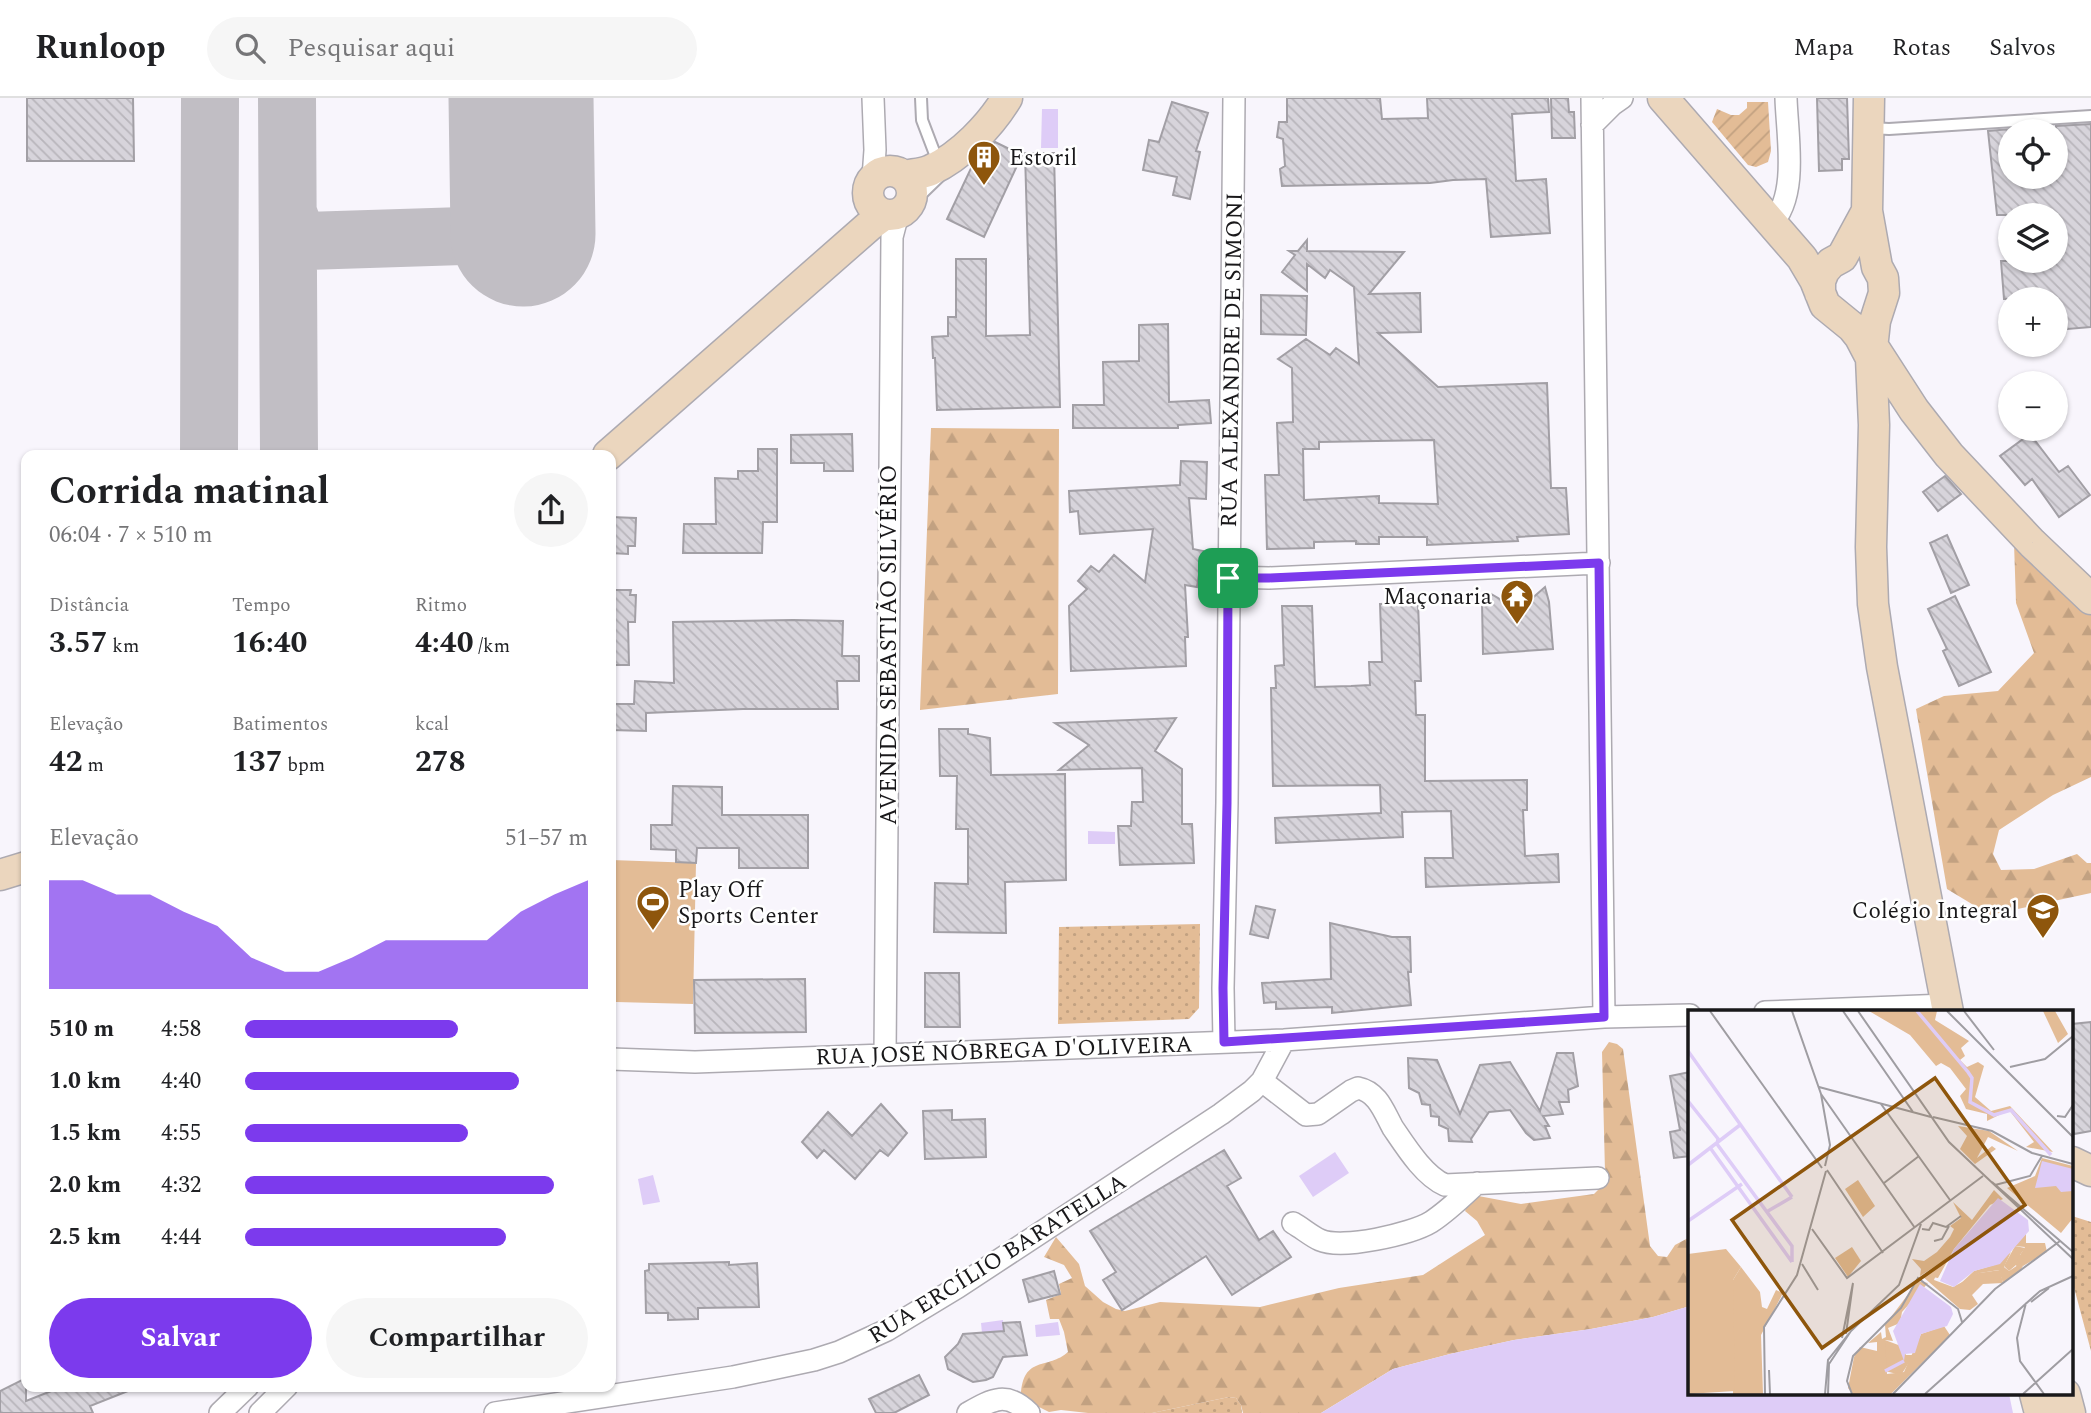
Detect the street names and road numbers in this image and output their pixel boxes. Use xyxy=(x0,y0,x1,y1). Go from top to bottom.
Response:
street label: RUA ALEXANDRE DE SIMONI xyxy=(1212,192,1253,528)
street label: AVENIDA SEBASTIÃO SILVÉRIO xyxy=(872,465,907,825)
street label: RUA JOSÉ NÓBREGA D'OLIVEIRA xyxy=(815,1027,1193,1076)
street label: RUA ERCÍLIO BARATELLA xyxy=(862,1165,1134,1353)

